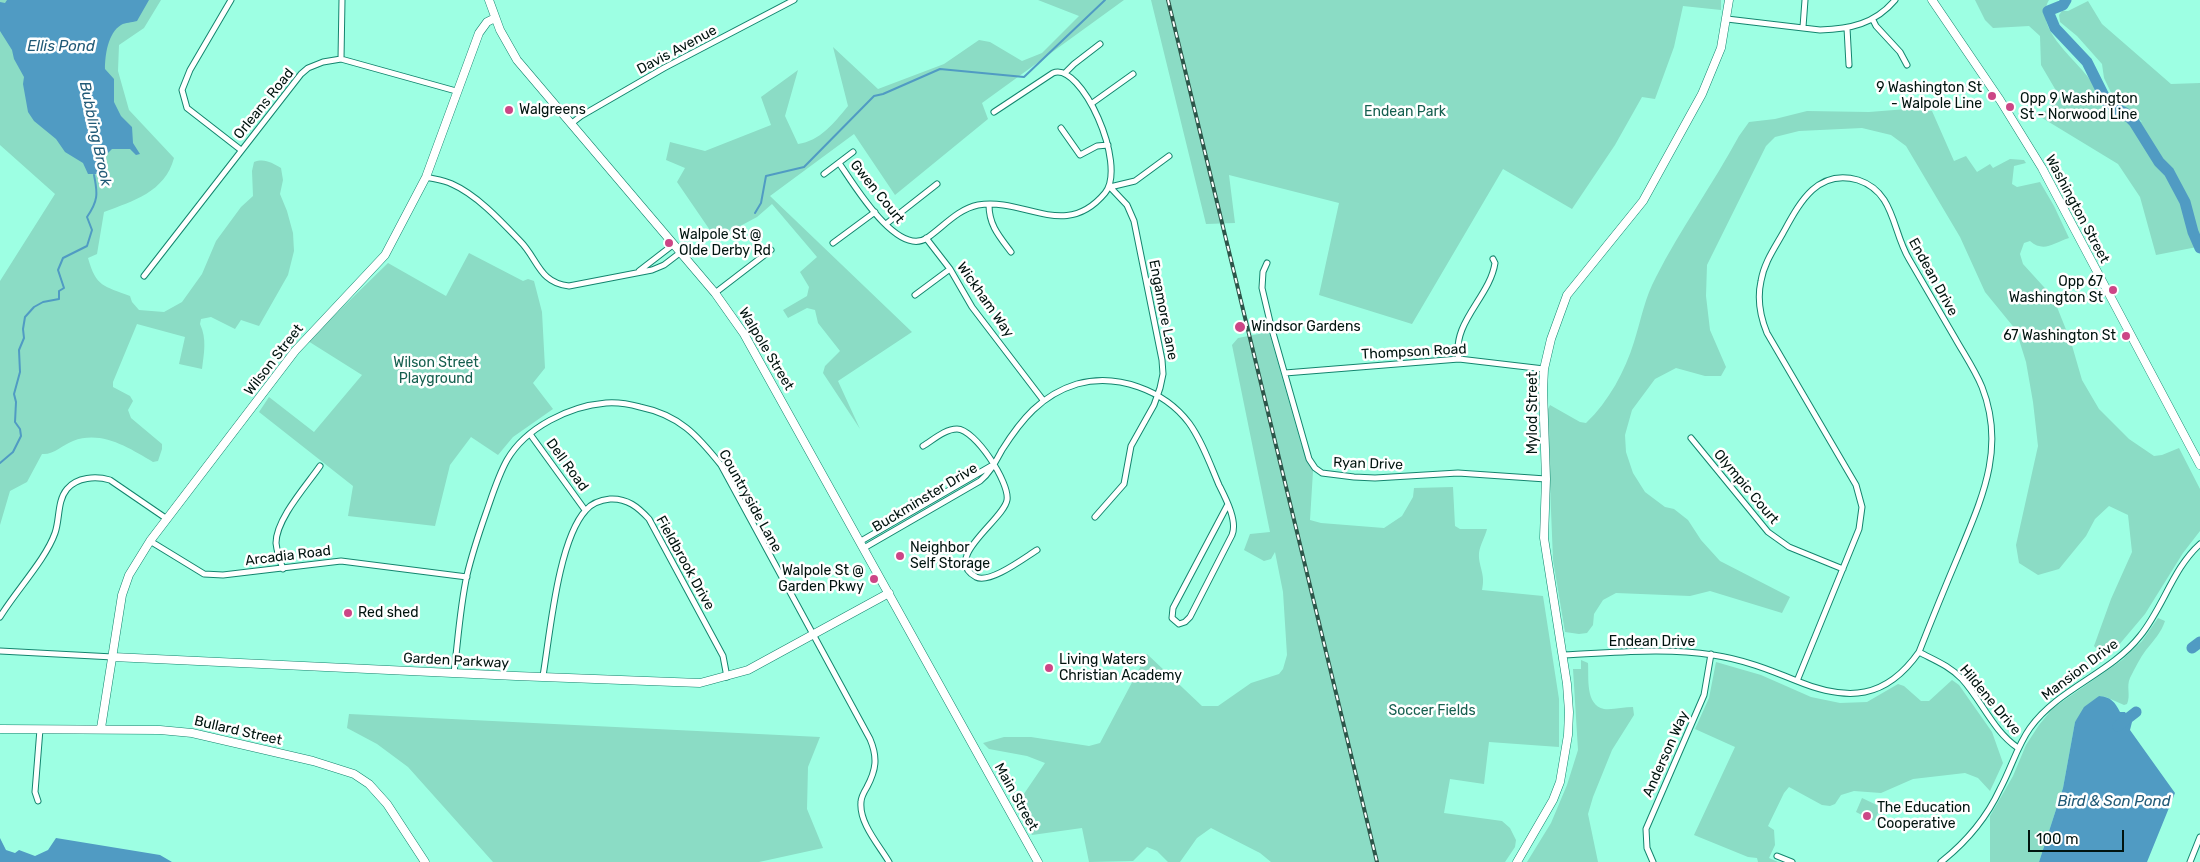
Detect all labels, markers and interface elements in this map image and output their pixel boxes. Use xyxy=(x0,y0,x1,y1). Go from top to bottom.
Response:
street label: Davis Avenue xyxy=(634,22,720,78)
water label: Ellis Pond xyxy=(27,38,95,56)
street label: Orleans Road xyxy=(230,65,298,143)
water label: Bubbling Brook xyxy=(75,80,115,188)
place label: 9 Washington St - Walpole Line xyxy=(1876,80,1982,112)
marker: 9 Washington St - Walpole Line xyxy=(1986,90,1998,102)
place label: Opp 9 Washington St - Norwood Line xyxy=(2020,91,2138,124)
marker: Opp 9 Washington St - Norwood Line xyxy=(2004,101,2016,113)
place label: Walgreens xyxy=(519,102,586,118)
marker: Walgreens xyxy=(503,104,515,116)
park label: Endean Park xyxy=(1364,104,1446,120)
street label: Washington Street xyxy=(2041,152,2113,266)
street label: Gwen Court xyxy=(846,157,908,227)
place label: Walpole St @ Olde Derby Rd xyxy=(679,227,771,260)
street label: Endean Drive xyxy=(1905,235,1961,319)
marker: Walpole St @ Olde Derby Rd xyxy=(663,237,675,249)
street label: Engamore Lane xyxy=(1145,258,1181,362)
street label: Wickham Way xyxy=(953,259,1017,341)
place label: Opp 67 Washington St xyxy=(2009,274,2103,306)
marker: Opp 67 Washington St xyxy=(2107,284,2119,296)
street label: Walpole Street xyxy=(735,305,797,393)
place label: Windsor Gardens xyxy=(1251,319,1361,335)
marker: Windsor Gardens xyxy=(1233,320,1247,334)
street label: Wilson Street xyxy=(241,321,307,399)
place label: 67 Washington St xyxy=(2003,328,2116,344)
marker: 67 Washington St xyxy=(2120,330,2132,342)
street label: Thompson Road xyxy=(1361,341,1467,363)
park label: Wilson Street Playground xyxy=(393,355,479,388)
street label: Mylod Street xyxy=(1525,372,1541,454)
street label: Dell Road xyxy=(542,435,592,495)
street label: Olympic Court xyxy=(1710,446,1782,528)
street label: Countryside Lane xyxy=(715,447,785,555)
street label: Ryan Drive xyxy=(1333,454,1403,474)
street label: Buckminster Drive xyxy=(869,460,981,536)
street label: Fieldbrook Drive xyxy=(652,513,718,613)
place label: Neighbor Self Storage xyxy=(910,540,990,572)
street label: Arcadia Road xyxy=(244,542,332,570)
marker: Neighbor Self Storage xyxy=(894,550,906,562)
place label: Walpole St @ Garden Pkwy xyxy=(778,563,864,596)
marker: Walpole St @ Garden Pkwy xyxy=(868,573,880,585)
place label: Red shed xyxy=(358,605,419,621)
marker: Red shed xyxy=(342,607,354,619)
street label: Endean Drive xyxy=(1609,634,1695,650)
street label: Mansion Drive xyxy=(2038,636,2122,704)
street label: Garden Parkway xyxy=(403,650,509,672)
place label: Living Waters Christian Academy xyxy=(1059,652,1182,684)
marker: Living Waters Christian Academy xyxy=(1043,662,1055,674)
street label: Hildene Drive xyxy=(1956,662,2024,738)
park label: Soccer Fields xyxy=(1388,703,1476,719)
street label: Anderson Way xyxy=(1639,708,1693,800)
street label: Bullard Street xyxy=(192,713,284,749)
street label: Main Street xyxy=(991,760,1041,834)
water label: Bird & Son Pond xyxy=(2057,793,2171,811)
place label: The Education Cooperative xyxy=(1877,800,1971,832)
marker: The Education Cooperative xyxy=(1861,810,1873,822)
scale bar xyxy=(2030,820,2126,852)
text: 100 m xyxy=(2036,830,2078,848)

